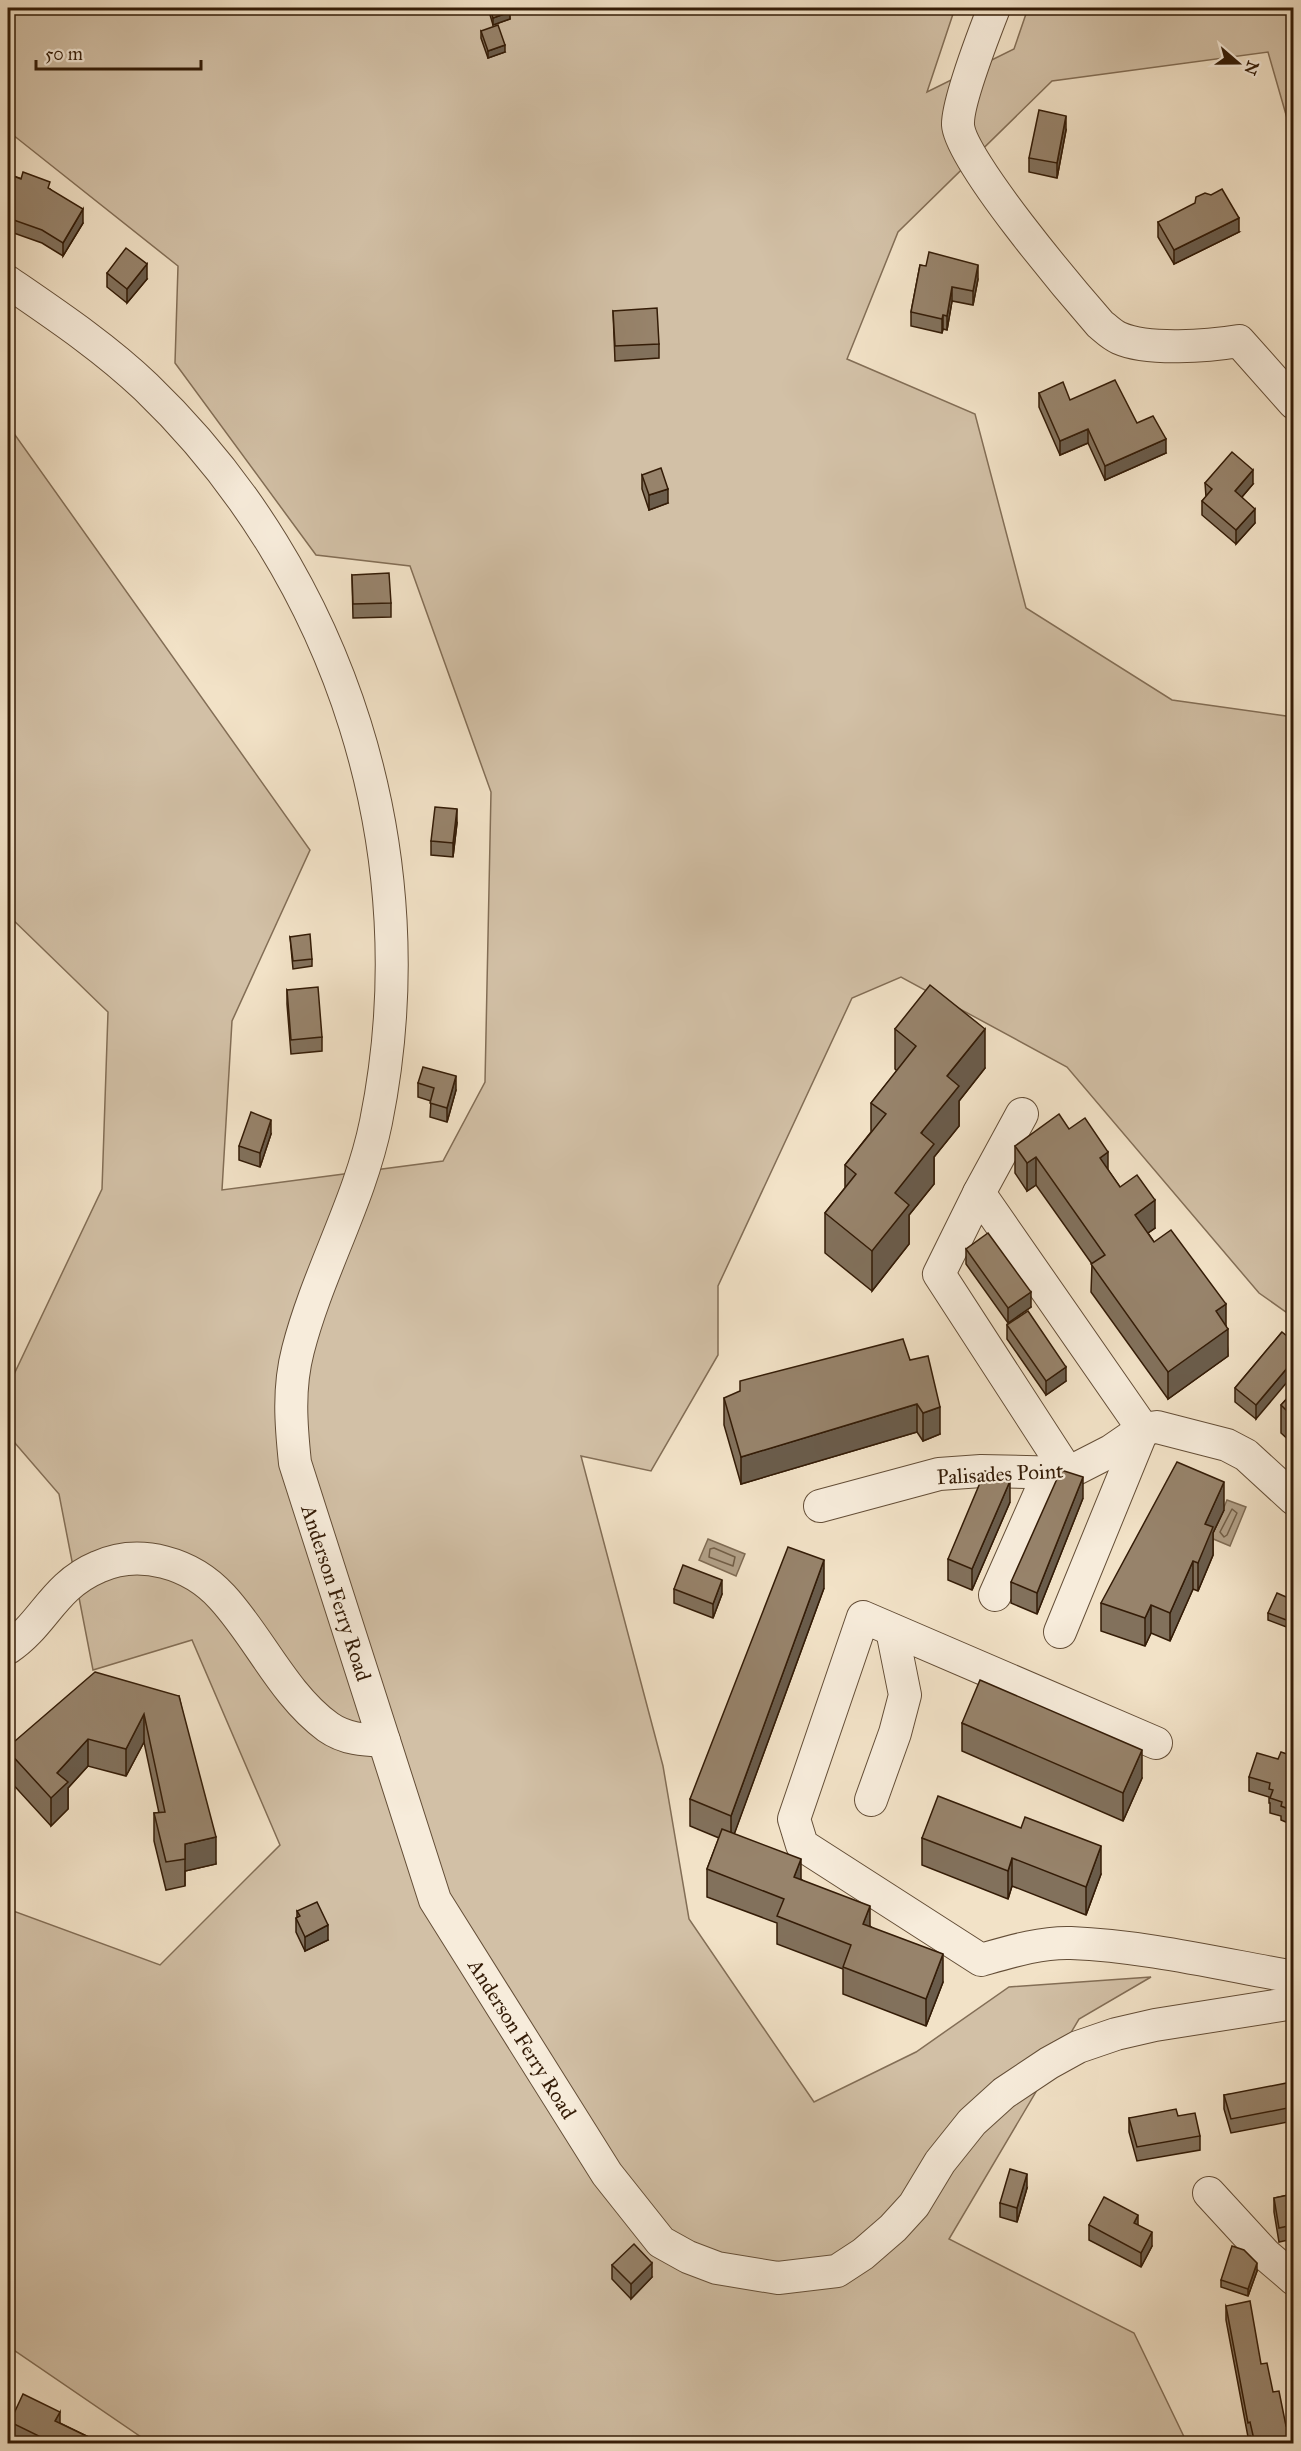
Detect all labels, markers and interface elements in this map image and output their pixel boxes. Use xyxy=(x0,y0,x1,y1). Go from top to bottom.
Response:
scale bar xyxy=(36,33,201,71)
north arrow xyxy=(1208,33,1268,93)
text: 50 m xyxy=(45,43,83,65)
text: N xyxy=(1240,58,1263,78)
street label: Palisades Point xyxy=(936,1458,1065,1490)
street label: Anderson Ferry Road xyxy=(295,1501,377,1685)
street label: Anderson Ferry Road xyxy=(462,1953,582,2124)

